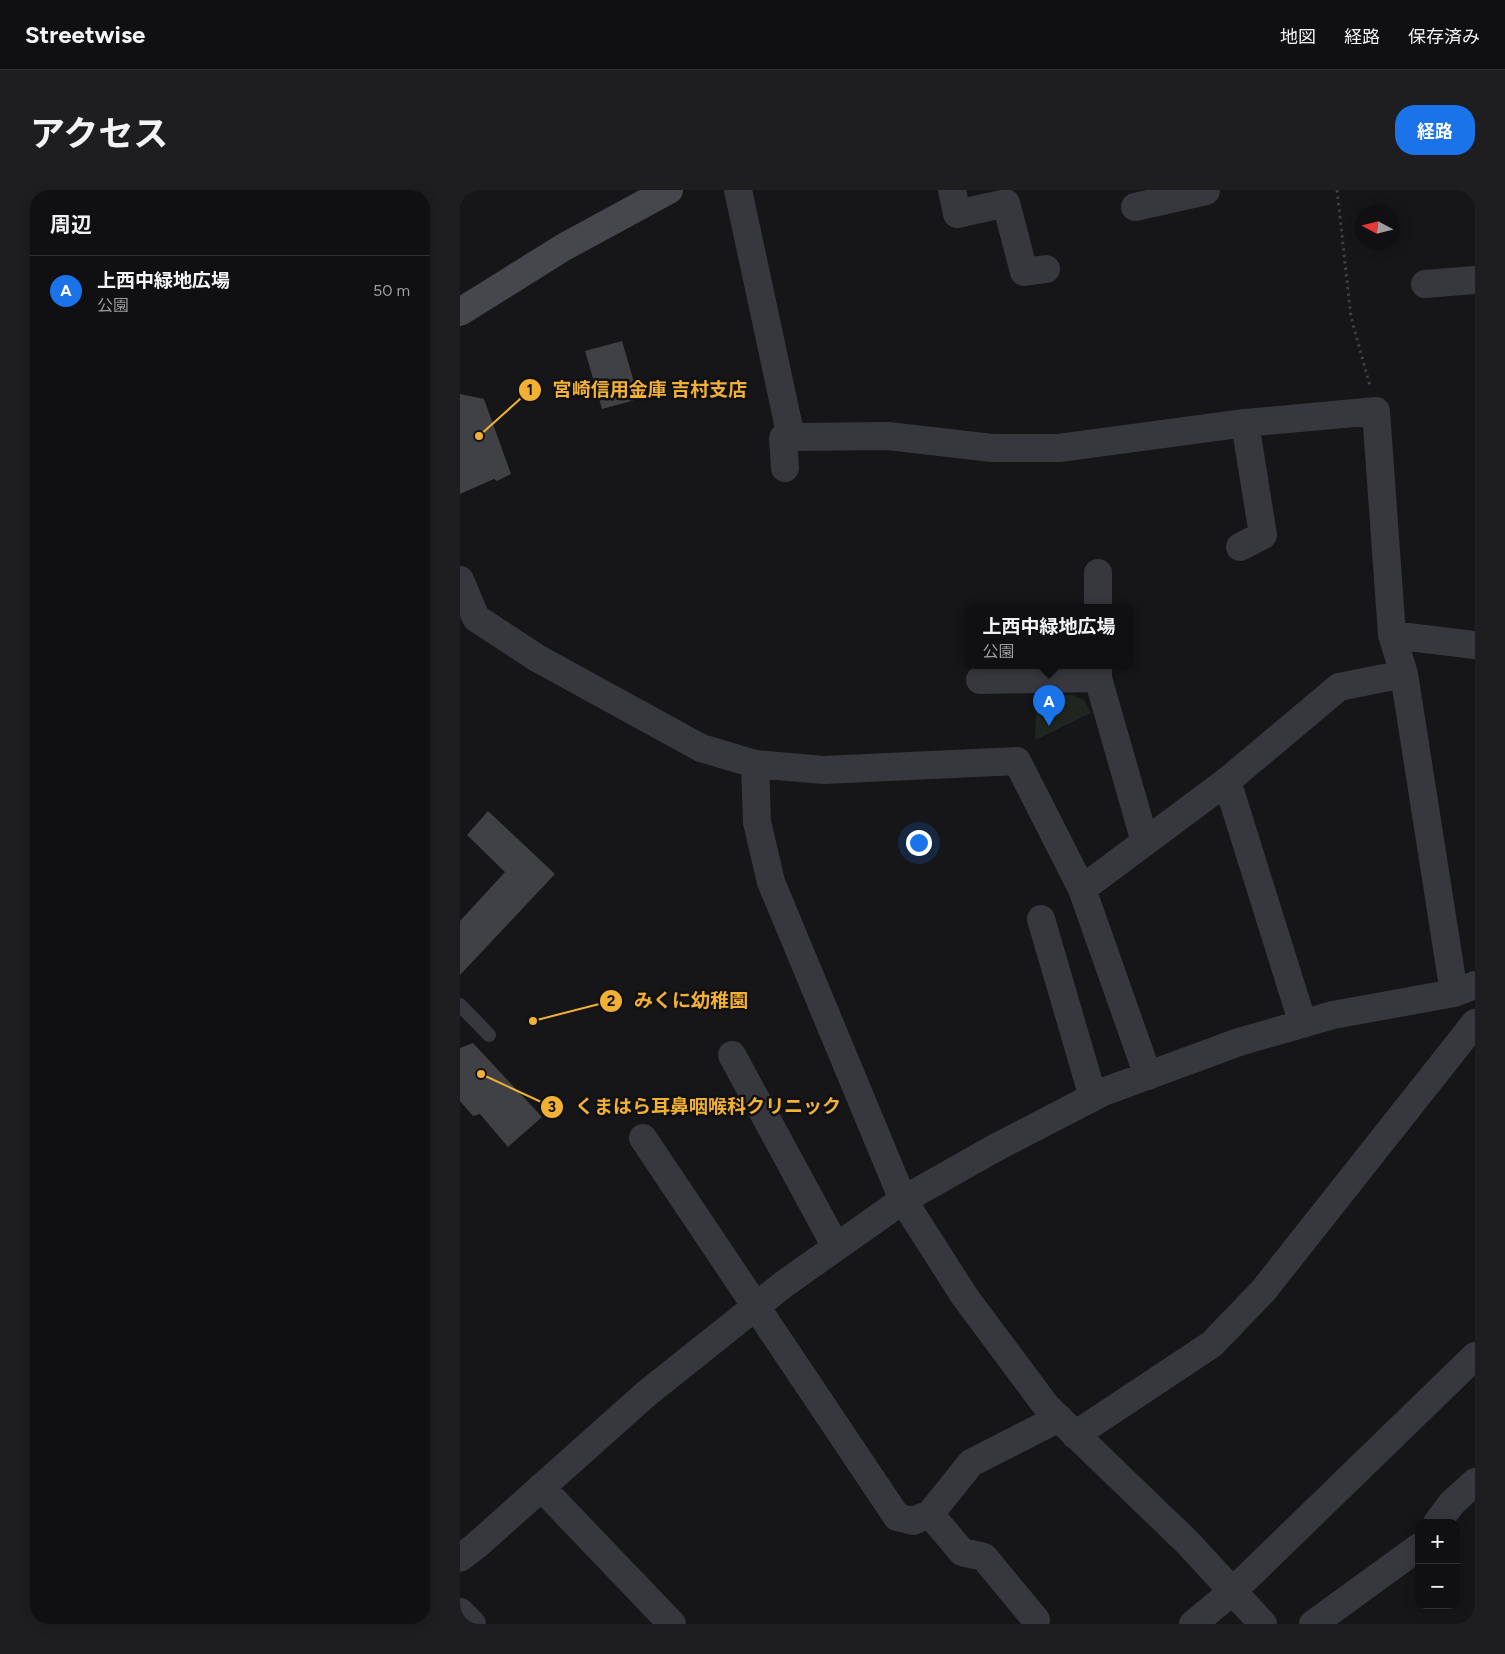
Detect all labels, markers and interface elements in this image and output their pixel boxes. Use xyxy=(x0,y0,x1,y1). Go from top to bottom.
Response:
text: Streetwise xyxy=(25,20,145,49)
text: 地図 xyxy=(1280,26,1316,48)
text: 経路 xyxy=(1344,26,1380,48)
text: 保存済み xyxy=(1408,26,1480,48)
button: 経路 xyxy=(1395,105,1475,155)
text: アクセス xyxy=(30,113,168,155)
north arrow xyxy=(1355,205,1400,250)
text: 周辺 xyxy=(50,212,92,237)
text: 上西中緑地広場 xyxy=(97,269,230,292)
text: A xyxy=(60,281,72,300)
text: 50 m xyxy=(373,281,410,300)
text: 公園 xyxy=(97,296,129,315)
callout: 宮崎信用金庫 吉村支店 xyxy=(518,373,757,407)
text: 宮崎信用金庫 吉村支店 xyxy=(553,378,747,401)
text: 1 xyxy=(527,381,533,399)
popup xyxy=(965,604,1133,669)
text: 上西中緑地広場 xyxy=(982,615,1116,638)
text: 公園 xyxy=(982,642,1015,661)
pin: A xyxy=(1033,685,1065,726)
your location xyxy=(906,830,932,856)
callout: みくに幼稚園 xyxy=(599,984,758,1018)
text: みくに幼稚園 xyxy=(634,989,748,1012)
text: 2 xyxy=(607,992,616,1010)
callout: くまはら耳鼻咽喉科クリニック xyxy=(540,1090,851,1124)
text: くまはら耳鼻咽喉科クリニック xyxy=(575,1095,841,1118)
text: 3 xyxy=(548,1098,556,1116)
map controls xyxy=(1415,1519,1460,1609)
button: + xyxy=(1415,1519,1460,1564)
button: − xyxy=(1415,1564,1460,1609)

